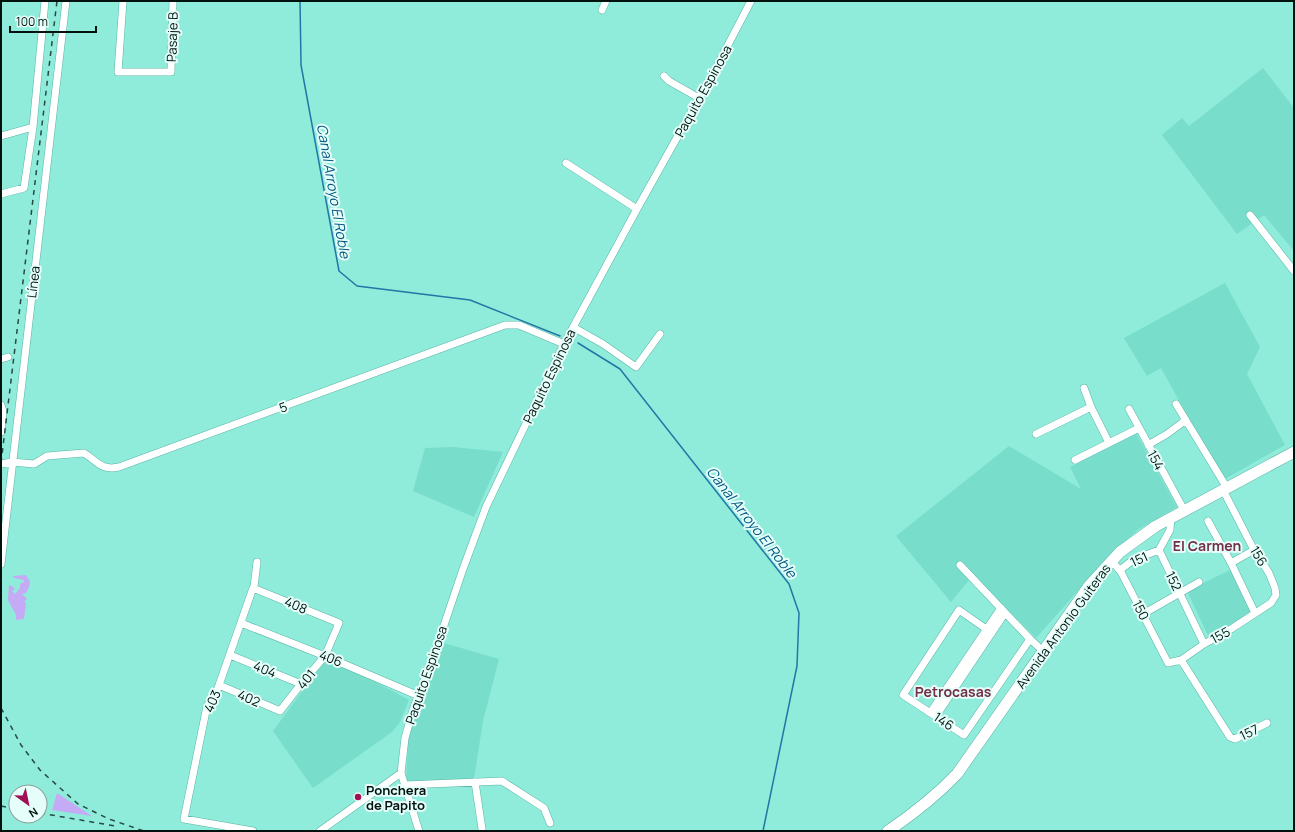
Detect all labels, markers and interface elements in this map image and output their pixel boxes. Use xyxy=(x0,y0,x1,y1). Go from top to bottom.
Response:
scale bar xyxy=(10,8,96,34)
street label: Pasaje B xyxy=(162,12,182,62)
text: 100 m xyxy=(16,13,48,30)
street label: Paquito Espinosa xyxy=(670,42,736,140)
water label: Canal Arroyo El Roble xyxy=(313,122,355,260)
street label: Línea xyxy=(22,265,44,299)
street label: Paquito Espinosa xyxy=(518,326,580,426)
street label: 5 xyxy=(276,397,290,417)
street label: 154 xyxy=(1143,447,1169,474)
water label: Canal Arroyo El Roble xyxy=(703,463,802,582)
district label: El Carmen xyxy=(1173,536,1241,555)
street label: 156 xyxy=(1246,543,1272,569)
street label: 151 xyxy=(1127,547,1151,571)
street label: Avenida Antonio Guiteras xyxy=(1012,560,1115,692)
street label: 152 xyxy=(1162,568,1186,594)
street label: 408 xyxy=(282,592,310,618)
street label: 150 xyxy=(1128,597,1154,623)
street label: 155 xyxy=(1207,622,1233,648)
street label: Paquito Espinosa xyxy=(401,623,451,727)
street label: 406 xyxy=(317,645,345,671)
street label: 404 xyxy=(251,656,279,682)
street label: 401 xyxy=(292,665,320,693)
district label: Petrocasas xyxy=(915,682,992,701)
street label: 402 xyxy=(235,685,263,711)
street label: 403 xyxy=(199,687,225,715)
street label: 146 xyxy=(930,708,958,734)
street label: 157 xyxy=(1236,720,1262,744)
place label: Ponchera de Papito xyxy=(366,781,426,814)
north arrow xyxy=(8,784,48,824)
marker: Ponchera de Papito xyxy=(353,792,363,802)
text: N xyxy=(26,804,41,821)

